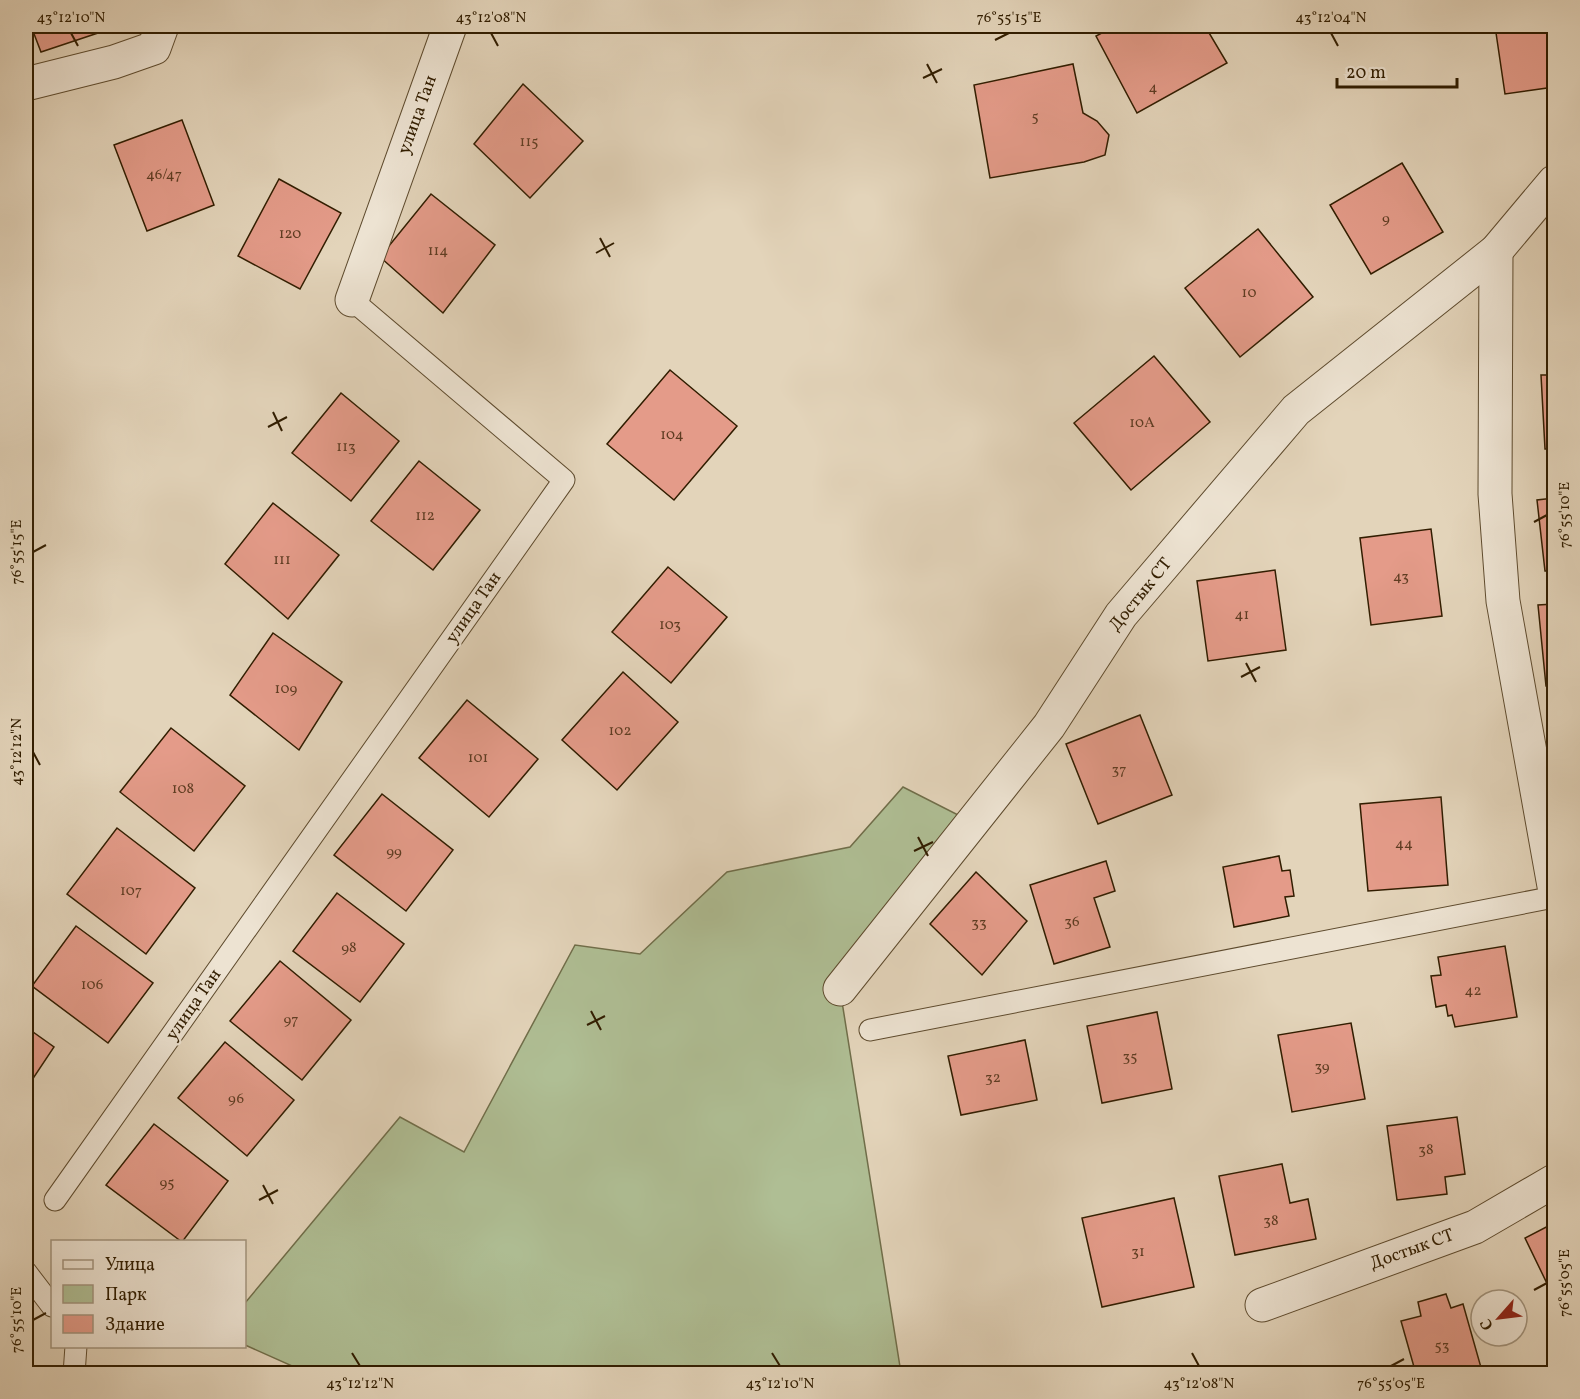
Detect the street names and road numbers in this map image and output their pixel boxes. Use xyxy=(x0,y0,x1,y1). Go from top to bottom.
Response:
street label: улица Тан xyxy=(392,72,444,158)
street label: Достык СТ xyxy=(1104,553,1179,637)
street label: улица Тан xyxy=(440,567,508,649)
street label: улица Тан xyxy=(160,964,228,1046)
street label: Достык СТ xyxy=(1366,1223,1458,1277)

